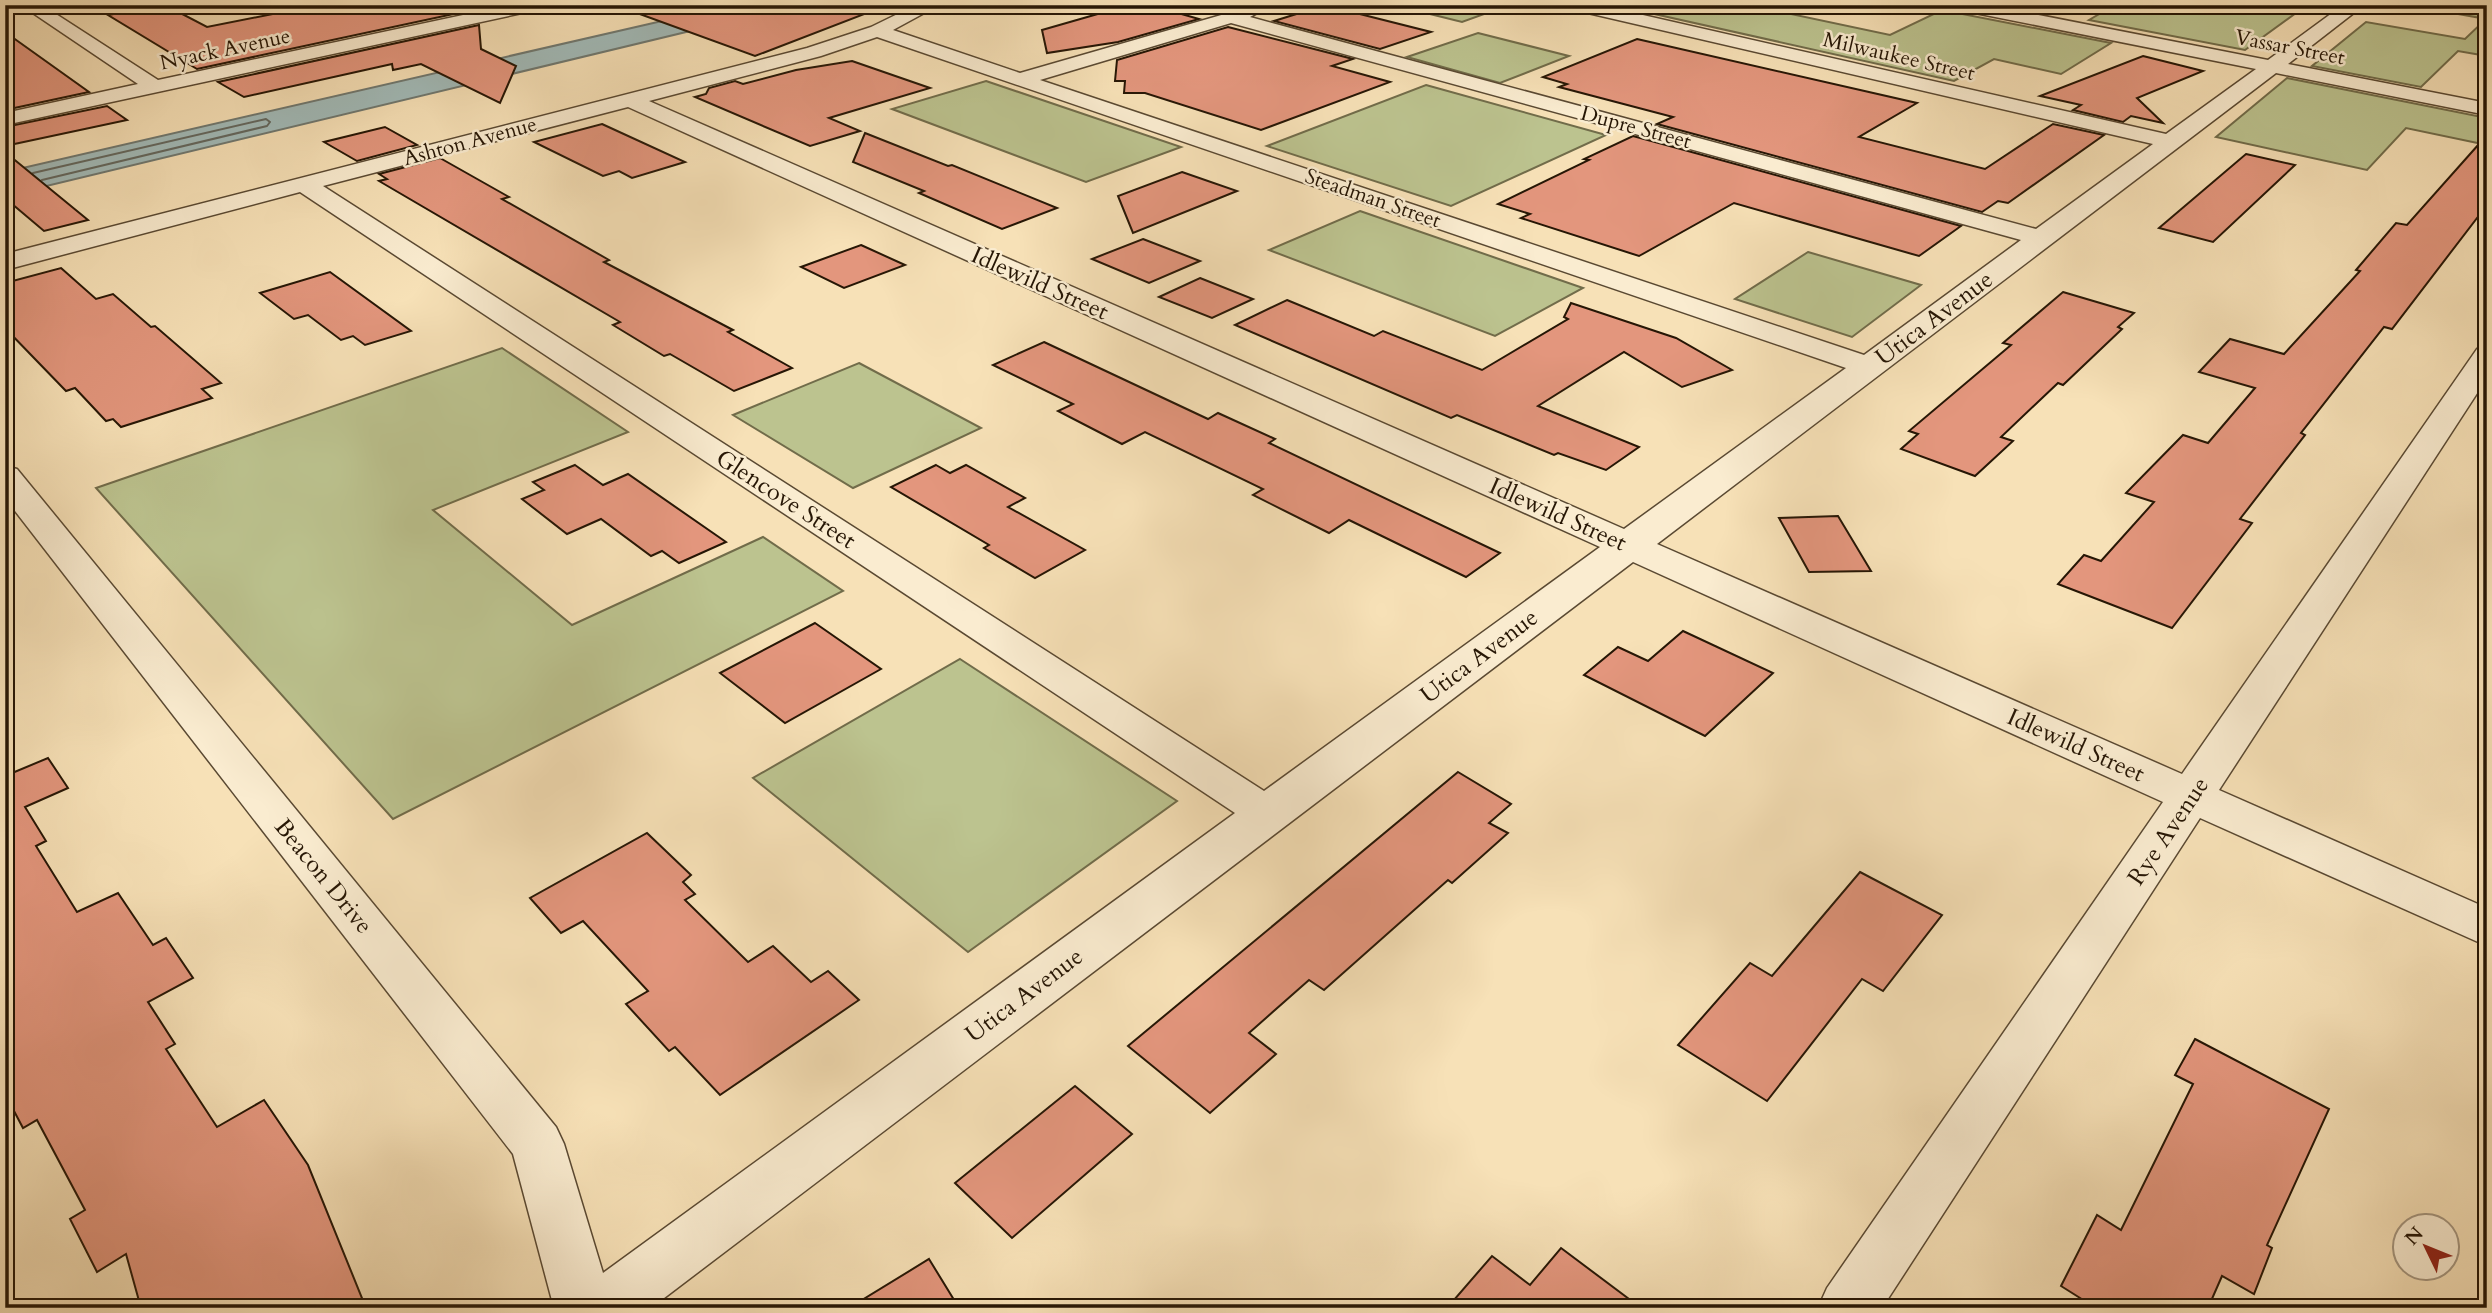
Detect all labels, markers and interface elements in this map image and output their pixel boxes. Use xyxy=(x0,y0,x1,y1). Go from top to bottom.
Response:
street label: Nyack Avenue xyxy=(157,22,293,77)
street label: Vassar Street xyxy=(2232,23,2348,72)
street label: Milwaukee Street xyxy=(1820,25,1978,88)
street label: Dupre Street xyxy=(1577,99,1695,156)
street label: Ashton Avenue xyxy=(400,110,540,173)
street label: Steadman Street xyxy=(1301,162,1445,235)
street label: Idlewild Street xyxy=(966,238,1114,329)
street label: Utica Avenue xyxy=(1869,263,2000,374)
street label: Glencove Street xyxy=(709,442,862,557)
street label: Idlewild Street xyxy=(1484,469,1632,560)
street label: Utica Avenue xyxy=(1414,601,1545,712)
street label: Idlewild Street xyxy=(2002,700,2150,791)
street label: Rye Avenue xyxy=(2120,770,2217,892)
street label: Beacon Drive xyxy=(267,812,380,941)
street label: Utica Avenue xyxy=(959,940,1090,1051)
north arrow xyxy=(2390,1212,2460,1282)
text: N xyxy=(2399,1221,2430,1251)

